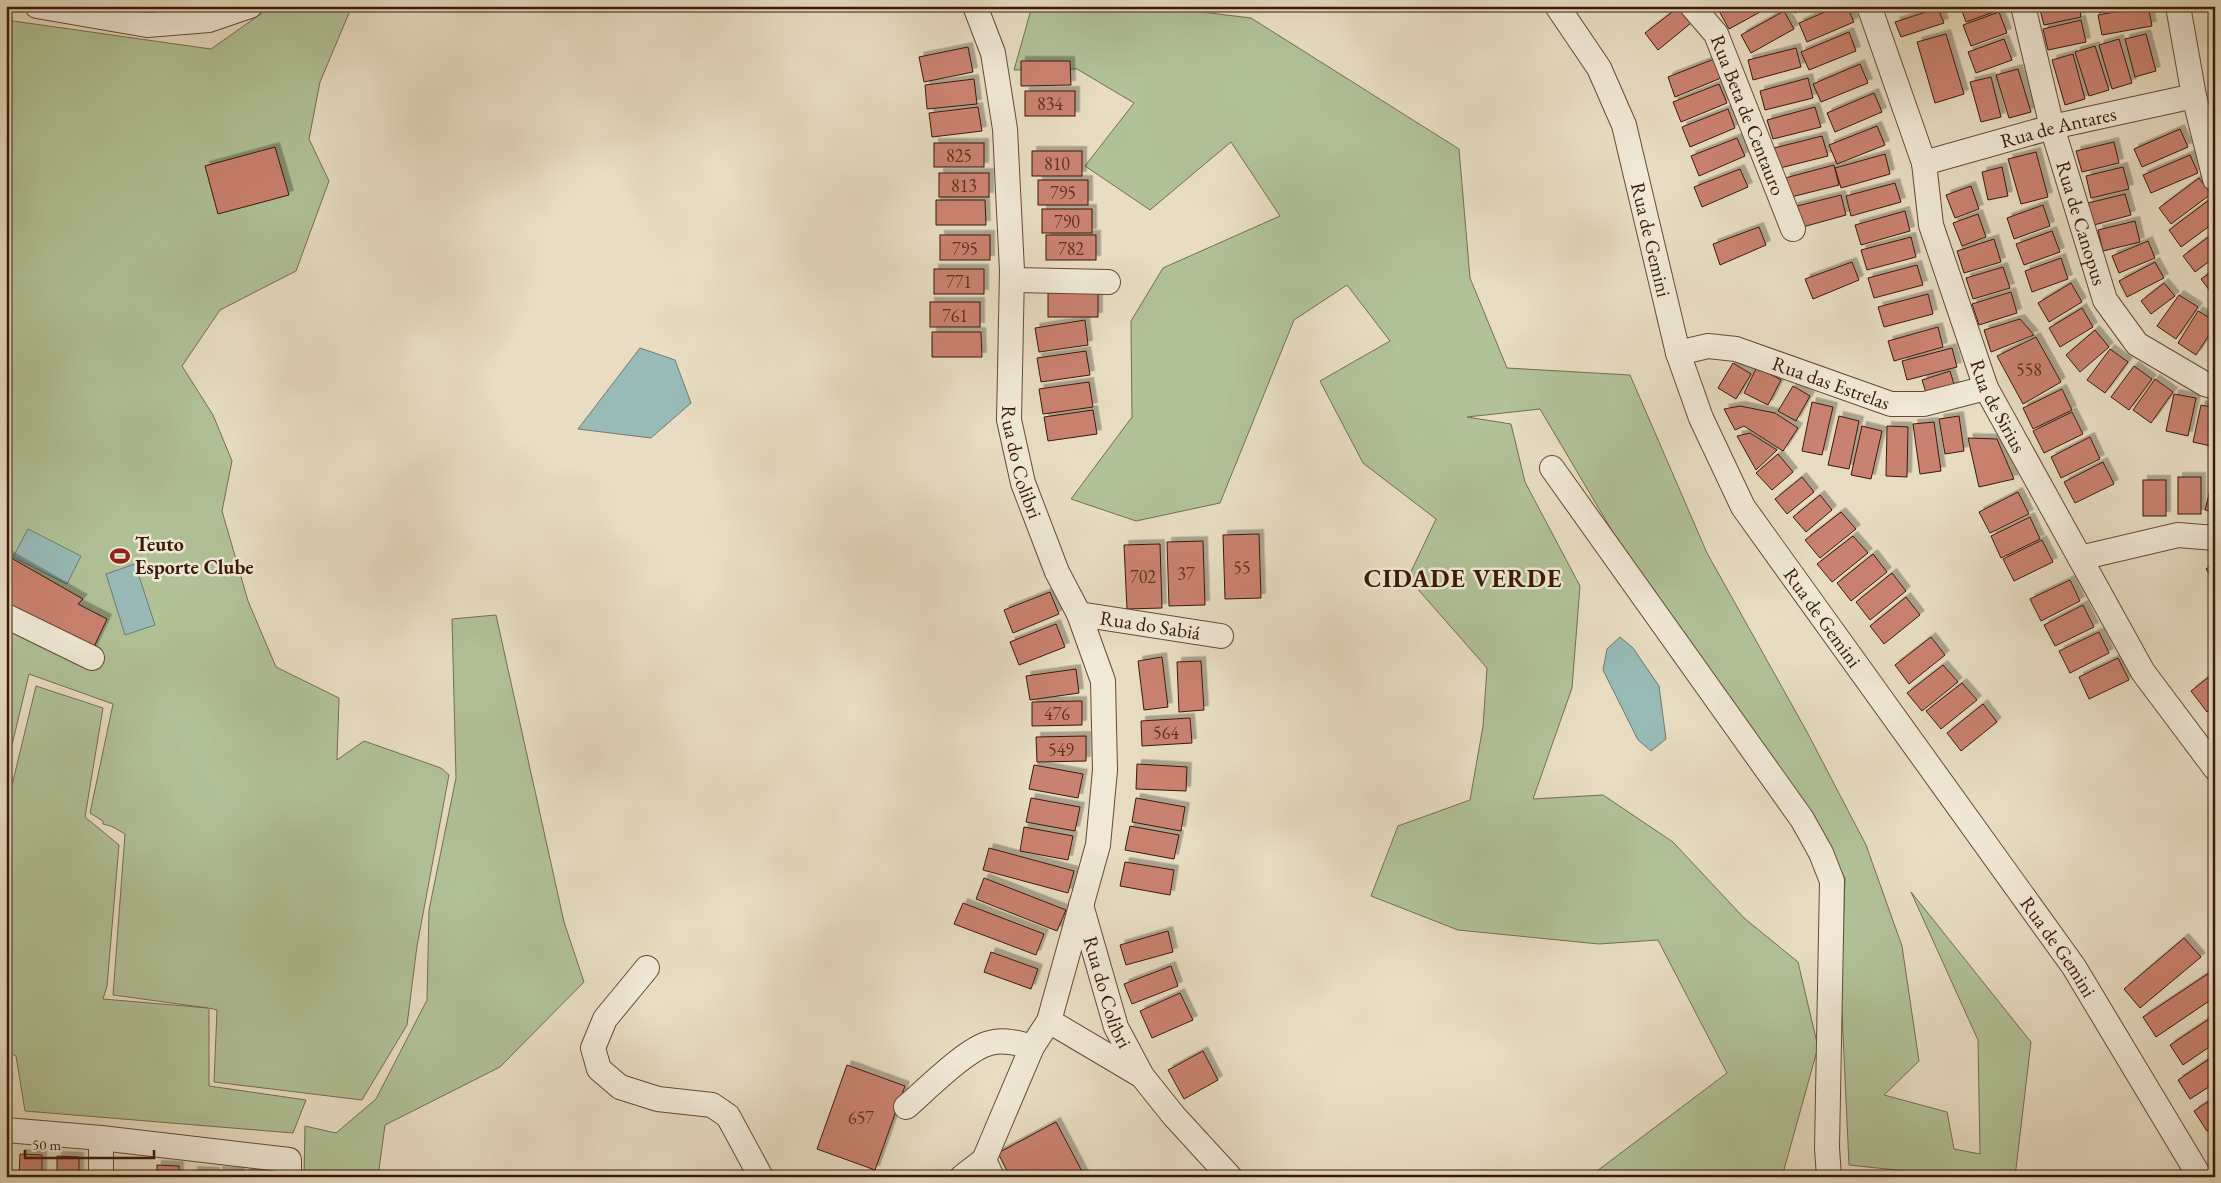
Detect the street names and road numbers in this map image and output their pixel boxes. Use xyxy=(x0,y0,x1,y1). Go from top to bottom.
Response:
street label: Rua Beta de Centauro xyxy=(1705,31,1791,199)
street label: Rua de Antares xyxy=(1997,100,2118,154)
street label: Rua de Canopus xyxy=(2050,158,2113,289)
street label: Rua de Gemini xyxy=(1625,180,1677,300)
street label: Rua das Estrelas xyxy=(1769,350,1894,416)
street label: Rua de Sirius xyxy=(1964,356,2032,457)
street label: Rua do Colibri xyxy=(996,405,1048,522)
street label: Rua de Gemini xyxy=(1778,562,1867,673)
street label: Rua do Sabiá xyxy=(1098,604,1202,646)
street label: Rua de Gemini xyxy=(2014,891,2102,1002)
street label: Rua do Colibri xyxy=(1078,933,1138,1053)

